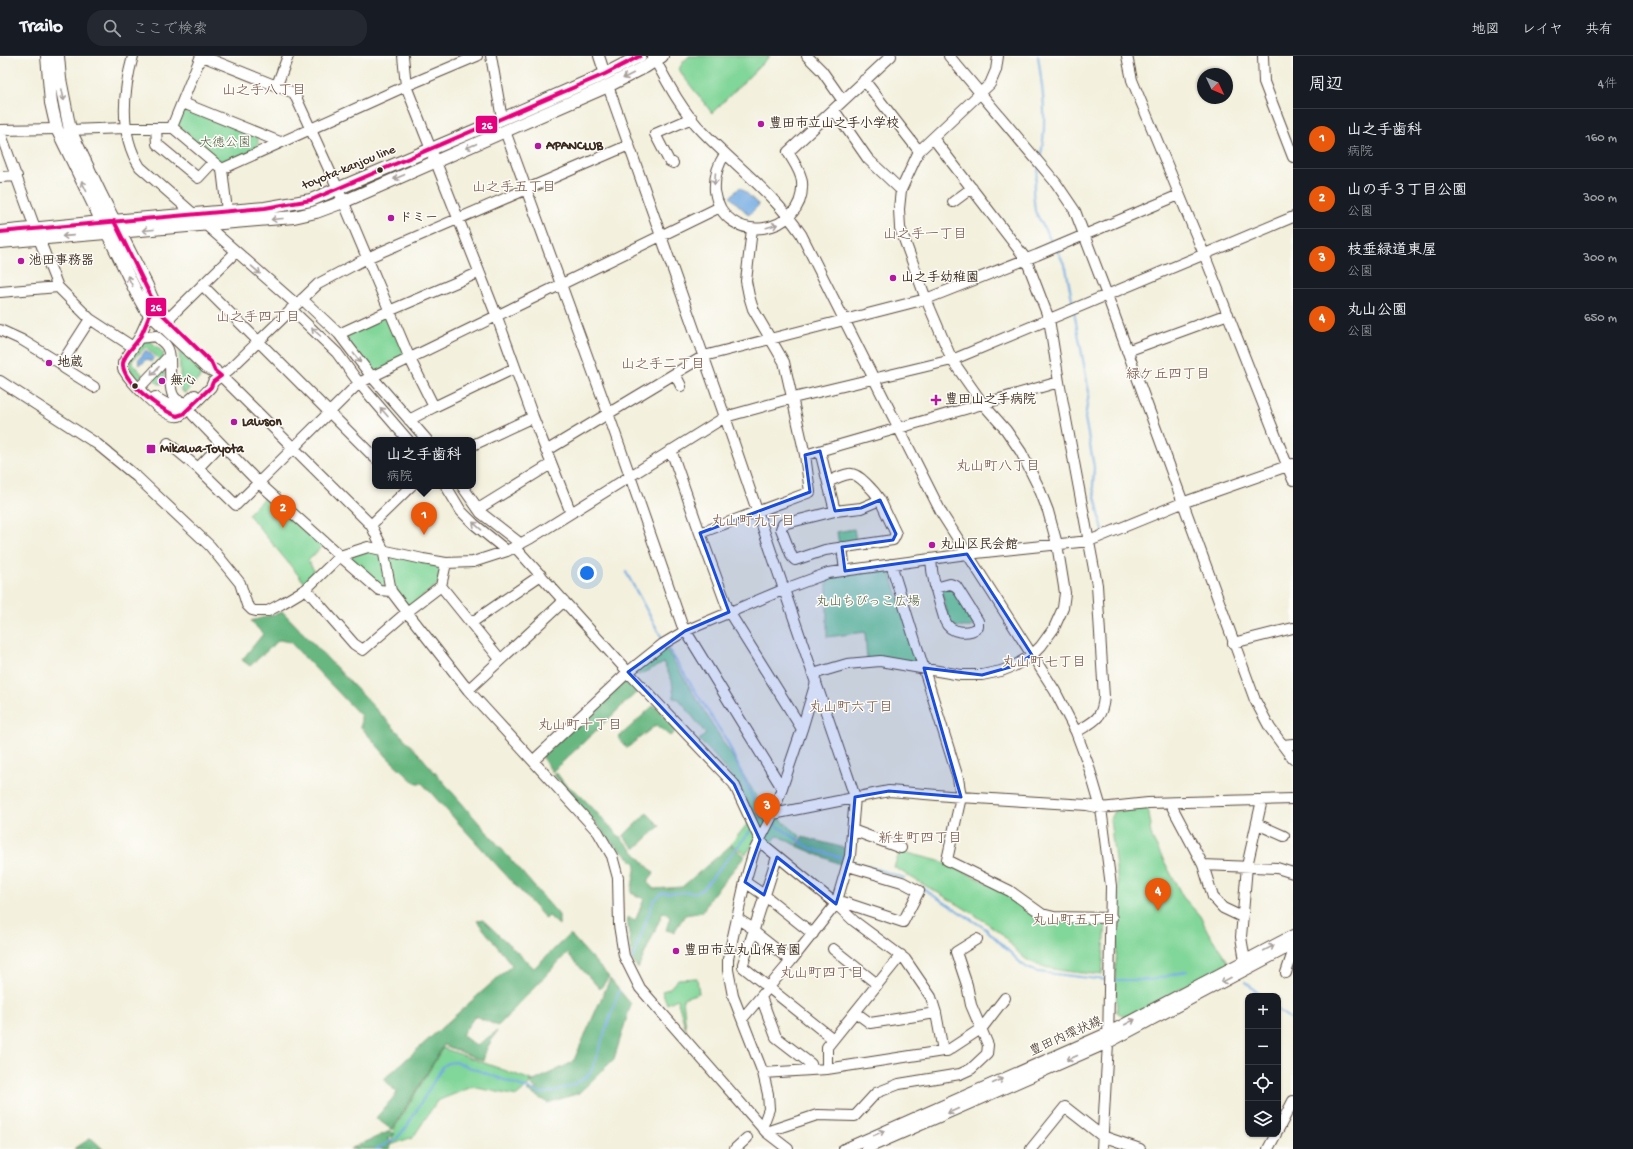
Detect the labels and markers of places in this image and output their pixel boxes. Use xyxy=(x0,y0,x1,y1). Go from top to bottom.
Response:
place label: 豊田市立山之手小学校 xyxy=(769,116,899,132)
marker: 豊田市立山之手小学校 xyxy=(756,119,766,129)
place label: APANCLUB xyxy=(545,139,604,154)
marker: APANCLUB xyxy=(533,141,543,151)
unlabelled marker xyxy=(375,165,385,175)
place label: ドミー xyxy=(399,211,438,226)
marker: ドミー xyxy=(386,213,396,223)
place label: 池田事務器 xyxy=(29,253,94,269)
marker: 池田事務器 xyxy=(16,256,26,266)
place label: 山之手幼稚園 xyxy=(901,270,979,286)
marker: 山之手幼稚園 xyxy=(888,273,898,283)
place label: 地蔵 xyxy=(57,355,83,371)
marker: 地蔵 xyxy=(44,358,54,368)
place label: 無心 xyxy=(170,373,196,389)
marker: 無心 xyxy=(157,376,167,386)
unlabelled marker xyxy=(130,381,140,391)
place label: 豊田山之手病院 xyxy=(945,391,1036,408)
marker: 豊田山之手病院 xyxy=(930,394,942,406)
place label: Lawson xyxy=(242,415,283,430)
marker: Lawson xyxy=(229,417,239,427)
place label: Mikawa-Toyota xyxy=(160,442,244,457)
marker: Mikawa-Toyota xyxy=(145,443,157,455)
pin: 2 xyxy=(270,495,296,528)
pin: 1 xyxy=(411,502,437,535)
place label: 丸山区民会館 xyxy=(940,537,1018,553)
marker: 丸山区民会館 xyxy=(927,540,937,550)
pin: 3 xyxy=(754,793,780,826)
pin: 4 xyxy=(1145,878,1171,911)
place label: 豊田市立丸山保育園 xyxy=(684,943,801,959)
marker: 豊田市立丸山保育園 xyxy=(671,946,681,956)

